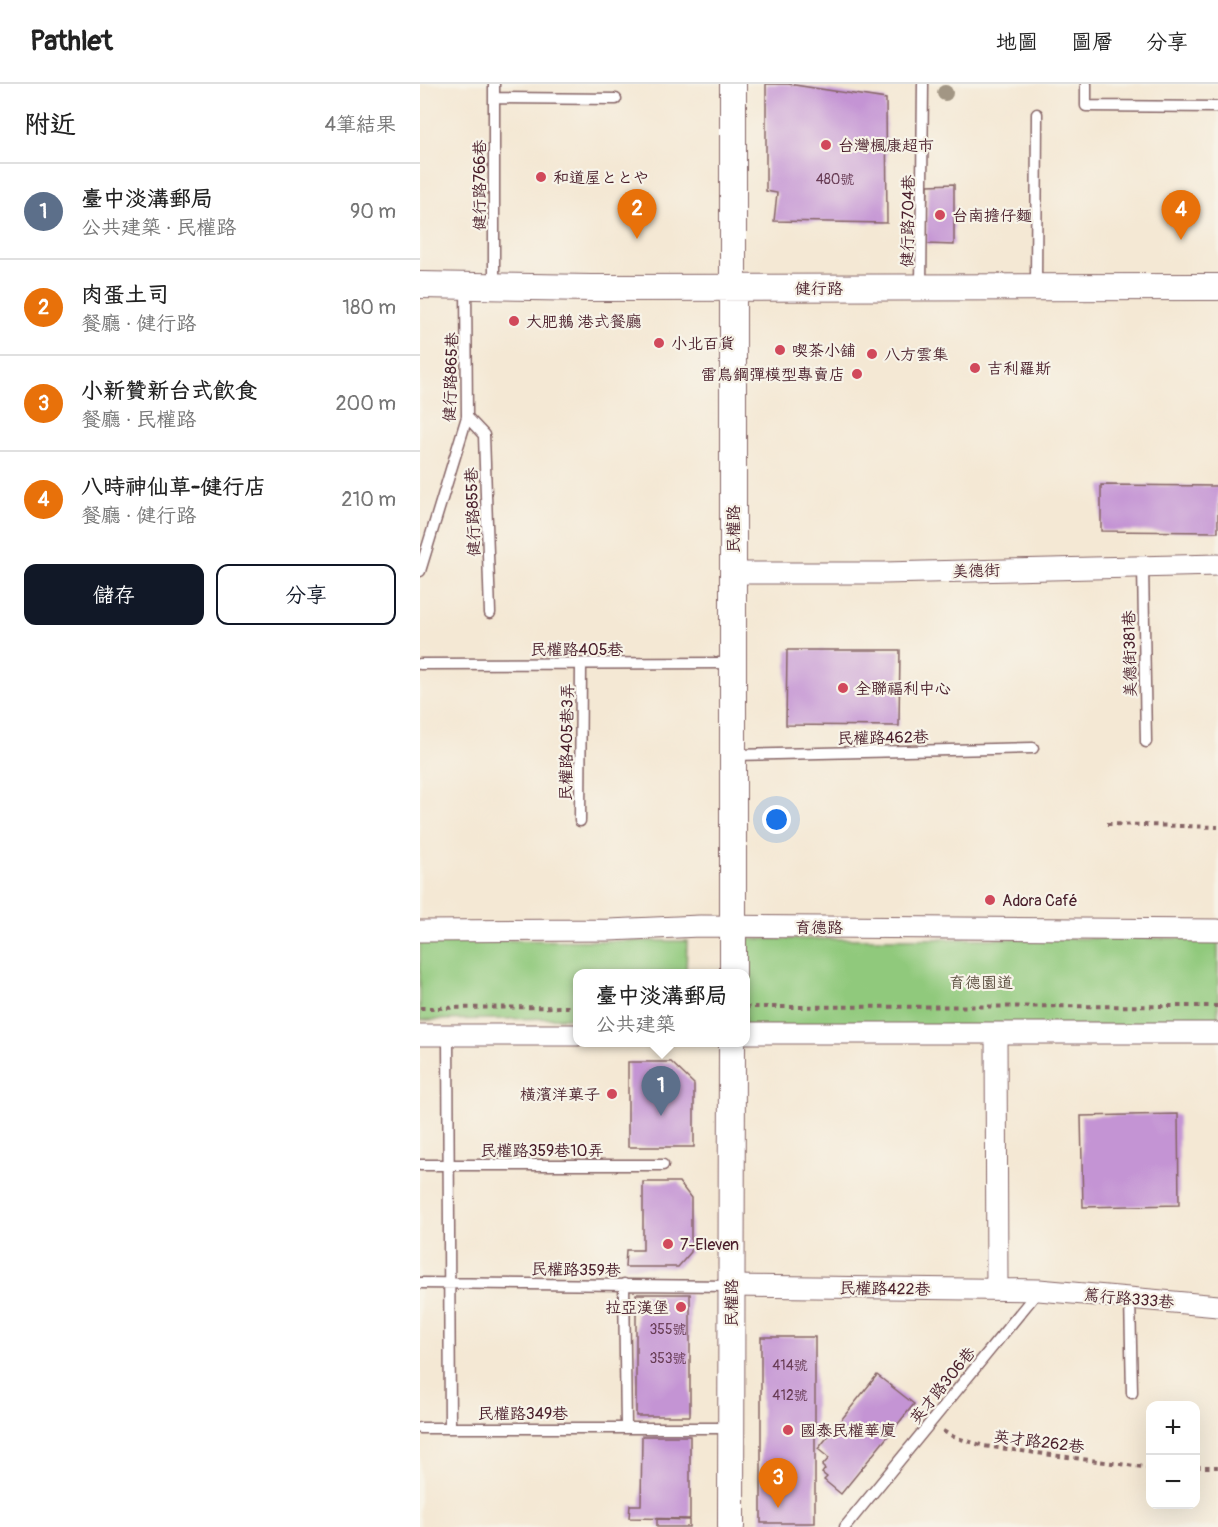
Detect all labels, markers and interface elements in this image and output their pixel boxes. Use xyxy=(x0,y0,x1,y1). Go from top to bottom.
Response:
text: Pathlet xyxy=(30,24,113,59)
text: 地圖 xyxy=(996,29,1038,56)
text: 圖層 xyxy=(1071,29,1113,56)
text: 分享 xyxy=(1146,29,1188,56)
text: 附近 xyxy=(24,109,76,141)
text: 4筆結果 xyxy=(324,112,396,137)
place label: 台灣楓康超市 xyxy=(838,136,934,156)
marker: 台灣楓康超市 xyxy=(819,138,833,152)
street label: 健行路766巷 xyxy=(470,139,490,231)
place label: 和道屋ととや xyxy=(553,168,649,188)
marker: 和道屋ととや xyxy=(534,170,548,184)
house number: 480號 xyxy=(816,171,854,188)
street label: 健行路704巷 xyxy=(897,175,919,268)
text: 臺中淡溝郵局 xyxy=(81,185,213,213)
pin: 2 xyxy=(618,190,656,239)
pin: 4 xyxy=(1162,190,1200,240)
text: 1 xyxy=(40,199,47,224)
text: 90 m xyxy=(350,199,396,224)
place label: 台南擔仔麵 xyxy=(952,206,1032,226)
marker: 台南擔仔麵 xyxy=(933,208,947,222)
text: 公共建築 · 民權路 xyxy=(81,215,236,240)
street label: 健行路 xyxy=(795,279,843,299)
text: 肉蛋土司 xyxy=(81,281,169,309)
text: 2 xyxy=(38,295,49,320)
text: 180 m xyxy=(342,295,396,320)
text: 餐廳 · 健行路 xyxy=(81,311,196,336)
place label: 大肥鵝 港式餐廳 xyxy=(526,312,641,332)
marker: 大肥鵝 港式餐廳 xyxy=(507,314,521,328)
street label: 健行路865巷 xyxy=(439,332,463,422)
place label: 小北百貨 xyxy=(671,334,735,354)
marker: 小北百貨 xyxy=(652,336,666,350)
place label: 喫茶小舖 xyxy=(792,341,856,361)
marker: 喫茶小舖 xyxy=(773,343,787,357)
place label: 八方雲集 xyxy=(884,345,948,365)
marker: 八方雲集 xyxy=(865,347,879,361)
place label: 吉利羅斯 xyxy=(987,359,1051,379)
marker: 吉利羅斯 xyxy=(968,361,982,375)
place label: 雷鳥鋼彈模型專賣店 xyxy=(701,365,845,385)
marker: 雷鳥鋼彈模型專賣店 xyxy=(850,367,864,381)
text: 小新贊新台式飲食 xyxy=(81,377,257,405)
text: 3 xyxy=(38,391,49,416)
text: 200 m xyxy=(335,391,396,416)
text: 餐廳 · 民權路 xyxy=(81,407,196,432)
street label: 健行路855巷 xyxy=(461,467,485,557)
text: 八時神仙草-健行店 xyxy=(81,473,266,501)
text: 4 xyxy=(38,487,49,512)
text: 210 m xyxy=(341,487,396,512)
text: 餐廳 · 健行路 xyxy=(81,503,196,528)
street label: 民權路 xyxy=(724,505,744,553)
street label: 美德街 xyxy=(952,560,1000,582)
button: 儲存 xyxy=(24,564,204,625)
button: 分享 xyxy=(216,564,396,625)
street label: 美德街381巷 xyxy=(1119,610,1141,698)
street label: 民權路405巷 xyxy=(531,640,623,660)
place label: 全聯福利中心 xyxy=(855,679,951,699)
marker: 全聯福利中心 xyxy=(836,681,850,695)
street label: 民權路405巷3弄 xyxy=(556,683,578,801)
street label: 民權路462巷 xyxy=(837,727,929,749)
your location xyxy=(762,805,791,834)
place label: Adora Café xyxy=(1002,891,1077,911)
marker: Adora Café xyxy=(983,893,997,907)
street label: 育德路 xyxy=(795,918,843,938)
popup xyxy=(573,969,750,1047)
park label: 育德園道 xyxy=(949,973,1013,993)
text: 臺中淡溝郵局 xyxy=(595,982,728,1010)
text: 公共建築 xyxy=(595,1012,675,1037)
pin: 1 xyxy=(642,1066,680,1116)
place label: 橫濱洋菓子 xyxy=(520,1085,600,1105)
marker: 橫濱洋菓子 xyxy=(605,1087,619,1101)
street label: 民權路359巷10弄 xyxy=(480,1141,604,1161)
place label: 7-Eleven xyxy=(680,1235,739,1255)
marker: 7-Eleven xyxy=(661,1237,675,1251)
street label: 民權路359巷 xyxy=(531,1259,621,1281)
street label: 民權路422巷 xyxy=(839,1278,931,1300)
street label: 民權路 xyxy=(722,1279,742,1327)
street label: 篤行路333巷 xyxy=(1083,1285,1175,1313)
place label: 拉亞漢堡 xyxy=(605,1298,669,1318)
marker: 拉亞漢堡 xyxy=(674,1300,688,1314)
house number: 355號 xyxy=(650,1321,687,1338)
street label: 英才路306巷 xyxy=(906,1343,980,1428)
house number: 353號 xyxy=(649,1350,687,1367)
house number: 414號 xyxy=(772,1357,808,1374)
house number: 412號 xyxy=(772,1387,808,1404)
map controls xyxy=(1146,1401,1200,1509)
button: + xyxy=(1146,1401,1200,1455)
street label: 民權路349巷 xyxy=(478,1404,568,1424)
place label: 國泰民權華廈 xyxy=(800,1421,896,1441)
marker: 國泰民權華廈 xyxy=(781,1423,795,1437)
street label: 英才路262巷 xyxy=(992,1427,1085,1457)
button: − xyxy=(1146,1455,1200,1509)
pin: 3 xyxy=(758,1458,798,1508)

